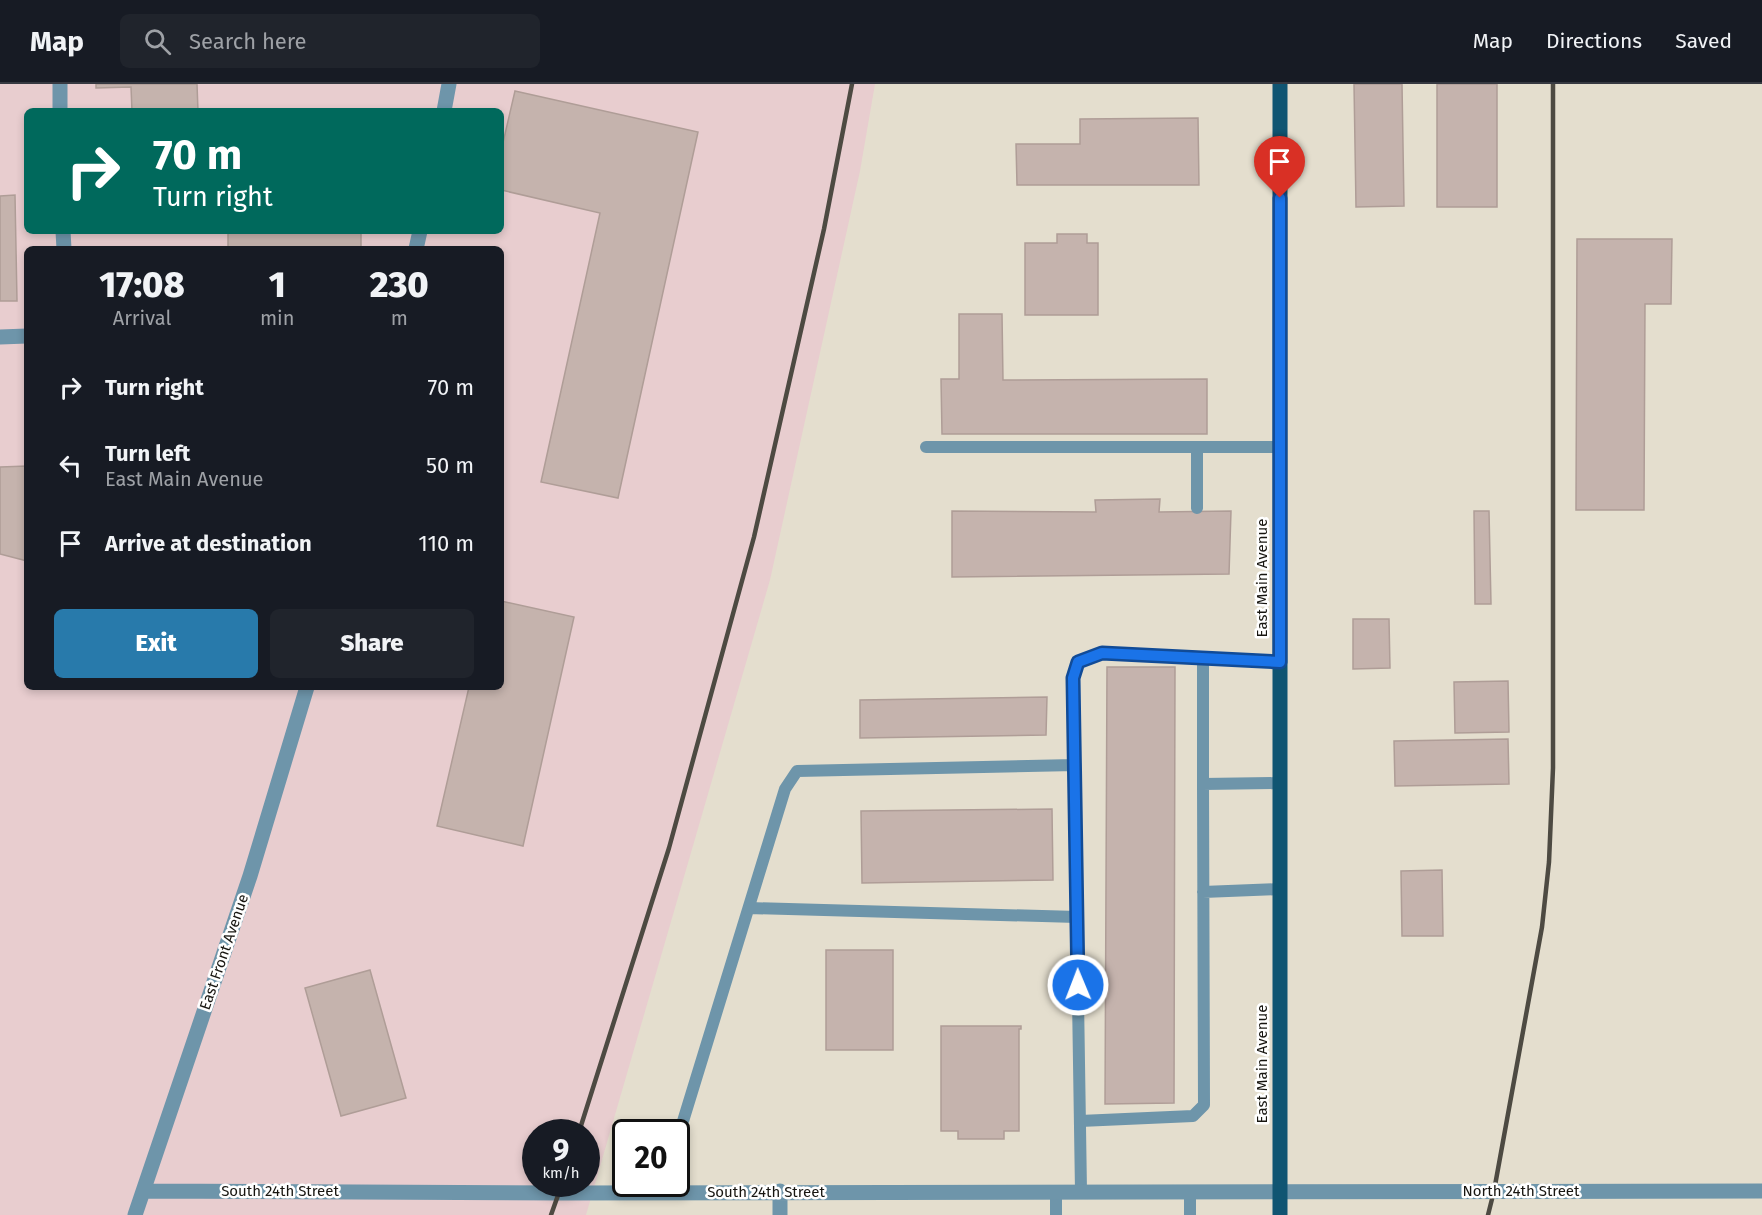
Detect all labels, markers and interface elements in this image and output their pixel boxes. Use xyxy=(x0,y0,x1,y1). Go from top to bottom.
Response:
search box xyxy=(120,14,540,68)
text: Map xyxy=(30,25,84,58)
icon: search xyxy=(141,25,174,58)
text: Search here xyxy=(189,28,307,55)
text: Map xyxy=(1473,28,1513,54)
text: Directions xyxy=(1546,28,1642,54)
text: Saved xyxy=(1675,28,1732,54)
text: 70 m xyxy=(153,130,242,180)
icon: right xyxy=(54,132,132,210)
pin xyxy=(1254,136,1305,198)
icon: arrive xyxy=(1263,145,1296,178)
text: Turn right xyxy=(153,181,273,213)
text: 17:08 xyxy=(99,263,185,307)
text: 1 xyxy=(269,263,286,307)
text: 230 xyxy=(370,263,429,307)
text: Arrival xyxy=(113,306,171,330)
text: min xyxy=(260,306,294,330)
text: m xyxy=(391,306,408,330)
icon: right xyxy=(54,371,87,404)
text: Turn right xyxy=(105,374,204,401)
text: 70 m xyxy=(428,374,474,401)
text: Turn left xyxy=(105,440,190,467)
icon: left xyxy=(54,449,87,482)
text: 50 m xyxy=(426,452,474,479)
text: East Main Avenue xyxy=(105,467,263,491)
street label: East Main Avenue xyxy=(1253,519,1271,637)
icon: arrive xyxy=(54,527,87,560)
text: Arrive at destination xyxy=(105,530,312,557)
text: 110 m xyxy=(418,530,474,557)
button: Exit xyxy=(54,609,258,678)
button: Share xyxy=(270,609,474,678)
street label: East Front Avenue xyxy=(196,892,252,1012)
position arrow xyxy=(1046,953,1110,1017)
street label: East Main Avenue xyxy=(1253,1005,1271,1123)
speed limit sign: 20 xyxy=(612,1119,690,1197)
text: 9 xyxy=(553,1133,569,1169)
text: km/h xyxy=(542,1164,580,1182)
street label: South 24th Street xyxy=(221,1182,339,1200)
street label: North 24th Street xyxy=(1463,1182,1580,1200)
street label: South 24th Street xyxy=(707,1183,825,1201)

